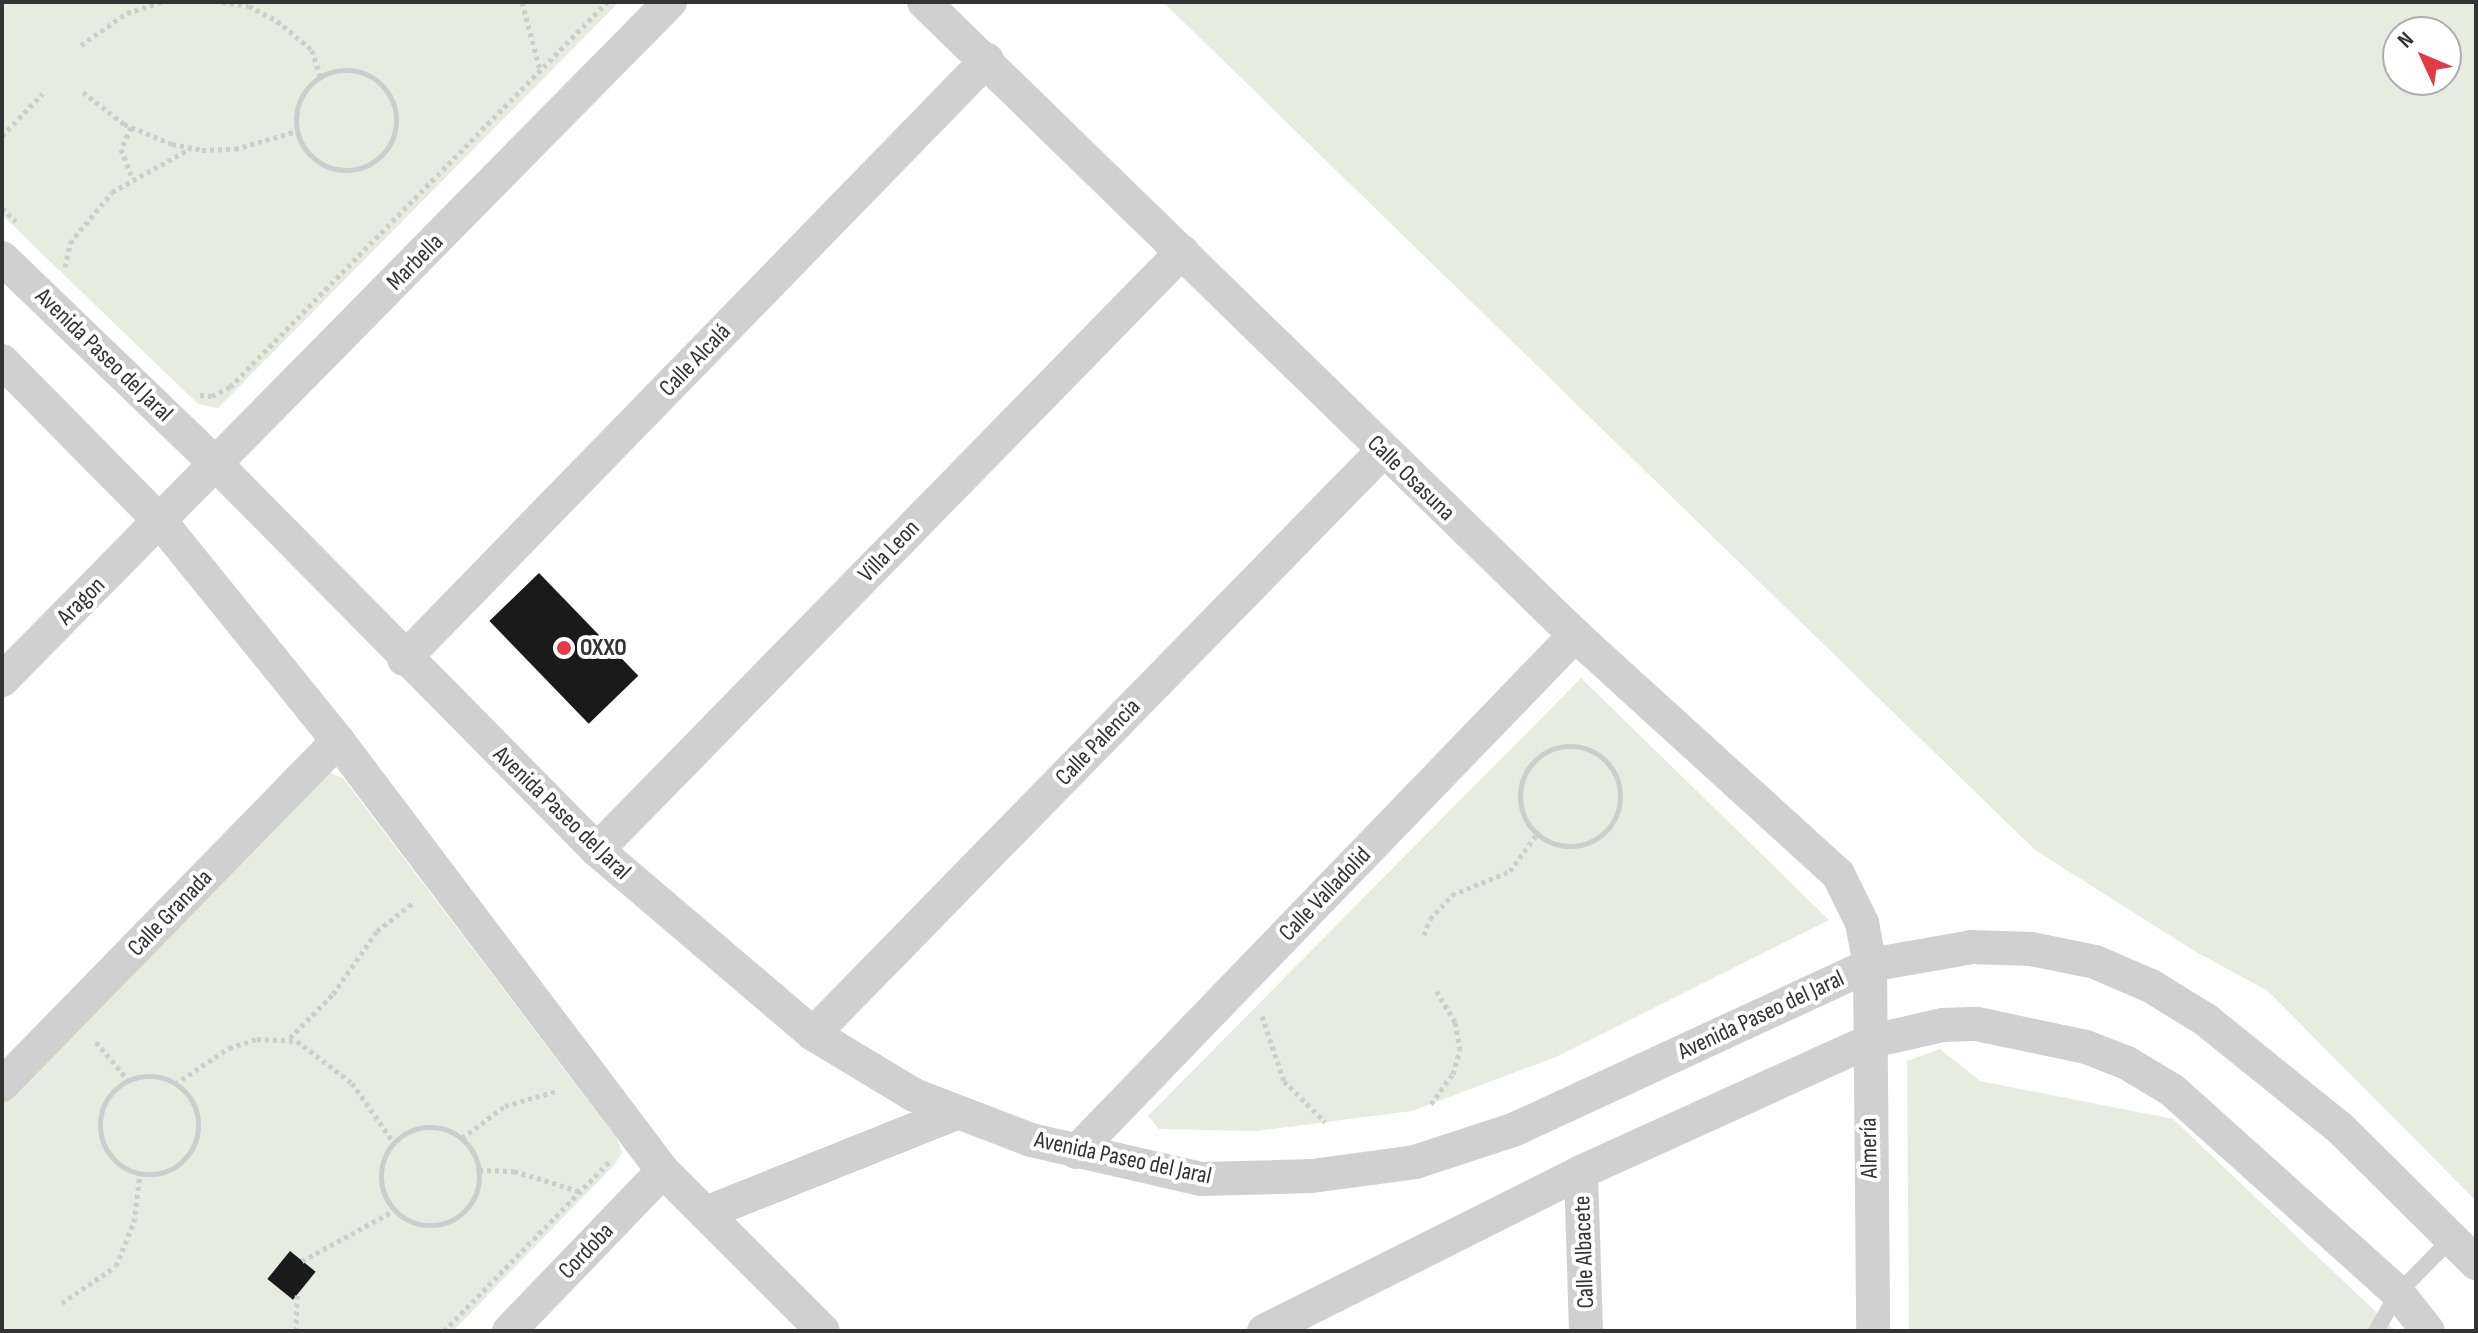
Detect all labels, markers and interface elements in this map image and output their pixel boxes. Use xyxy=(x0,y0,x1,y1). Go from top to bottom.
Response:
north arrow xyxy=(2382,16,2462,96)
text: N xyxy=(2392,27,2420,54)
street label: Marbella xyxy=(381,228,449,296)
street label: Avenida Paseo del Jaral xyxy=(29,282,179,428)
street label: Calle Alcalá xyxy=(653,318,737,402)
street label: Calle Osasuna xyxy=(1361,429,1461,527)
street label: Villa Leon xyxy=(852,514,926,588)
street label: Aragon xyxy=(51,571,111,631)
place label: OXXO xyxy=(580,634,627,662)
marker: OXXO xyxy=(555,639,573,657)
street label: Calle Palencia xyxy=(1050,693,1146,791)
street label: Avenida Paseo del Jaral xyxy=(487,740,637,886)
street label: Calle Valladolid xyxy=(1273,841,1377,947)
street label: Calle Granada xyxy=(122,864,218,962)
street label: Avenida Paseo del Jaral xyxy=(1673,964,1849,1066)
street label: Almería xyxy=(1854,1117,1884,1179)
street label: Avenida Paseo del Jaral xyxy=(1032,1125,1214,1191)
street label: Calle Albacete xyxy=(1568,1195,1600,1309)
street label: Cordoba xyxy=(552,1217,620,1285)

